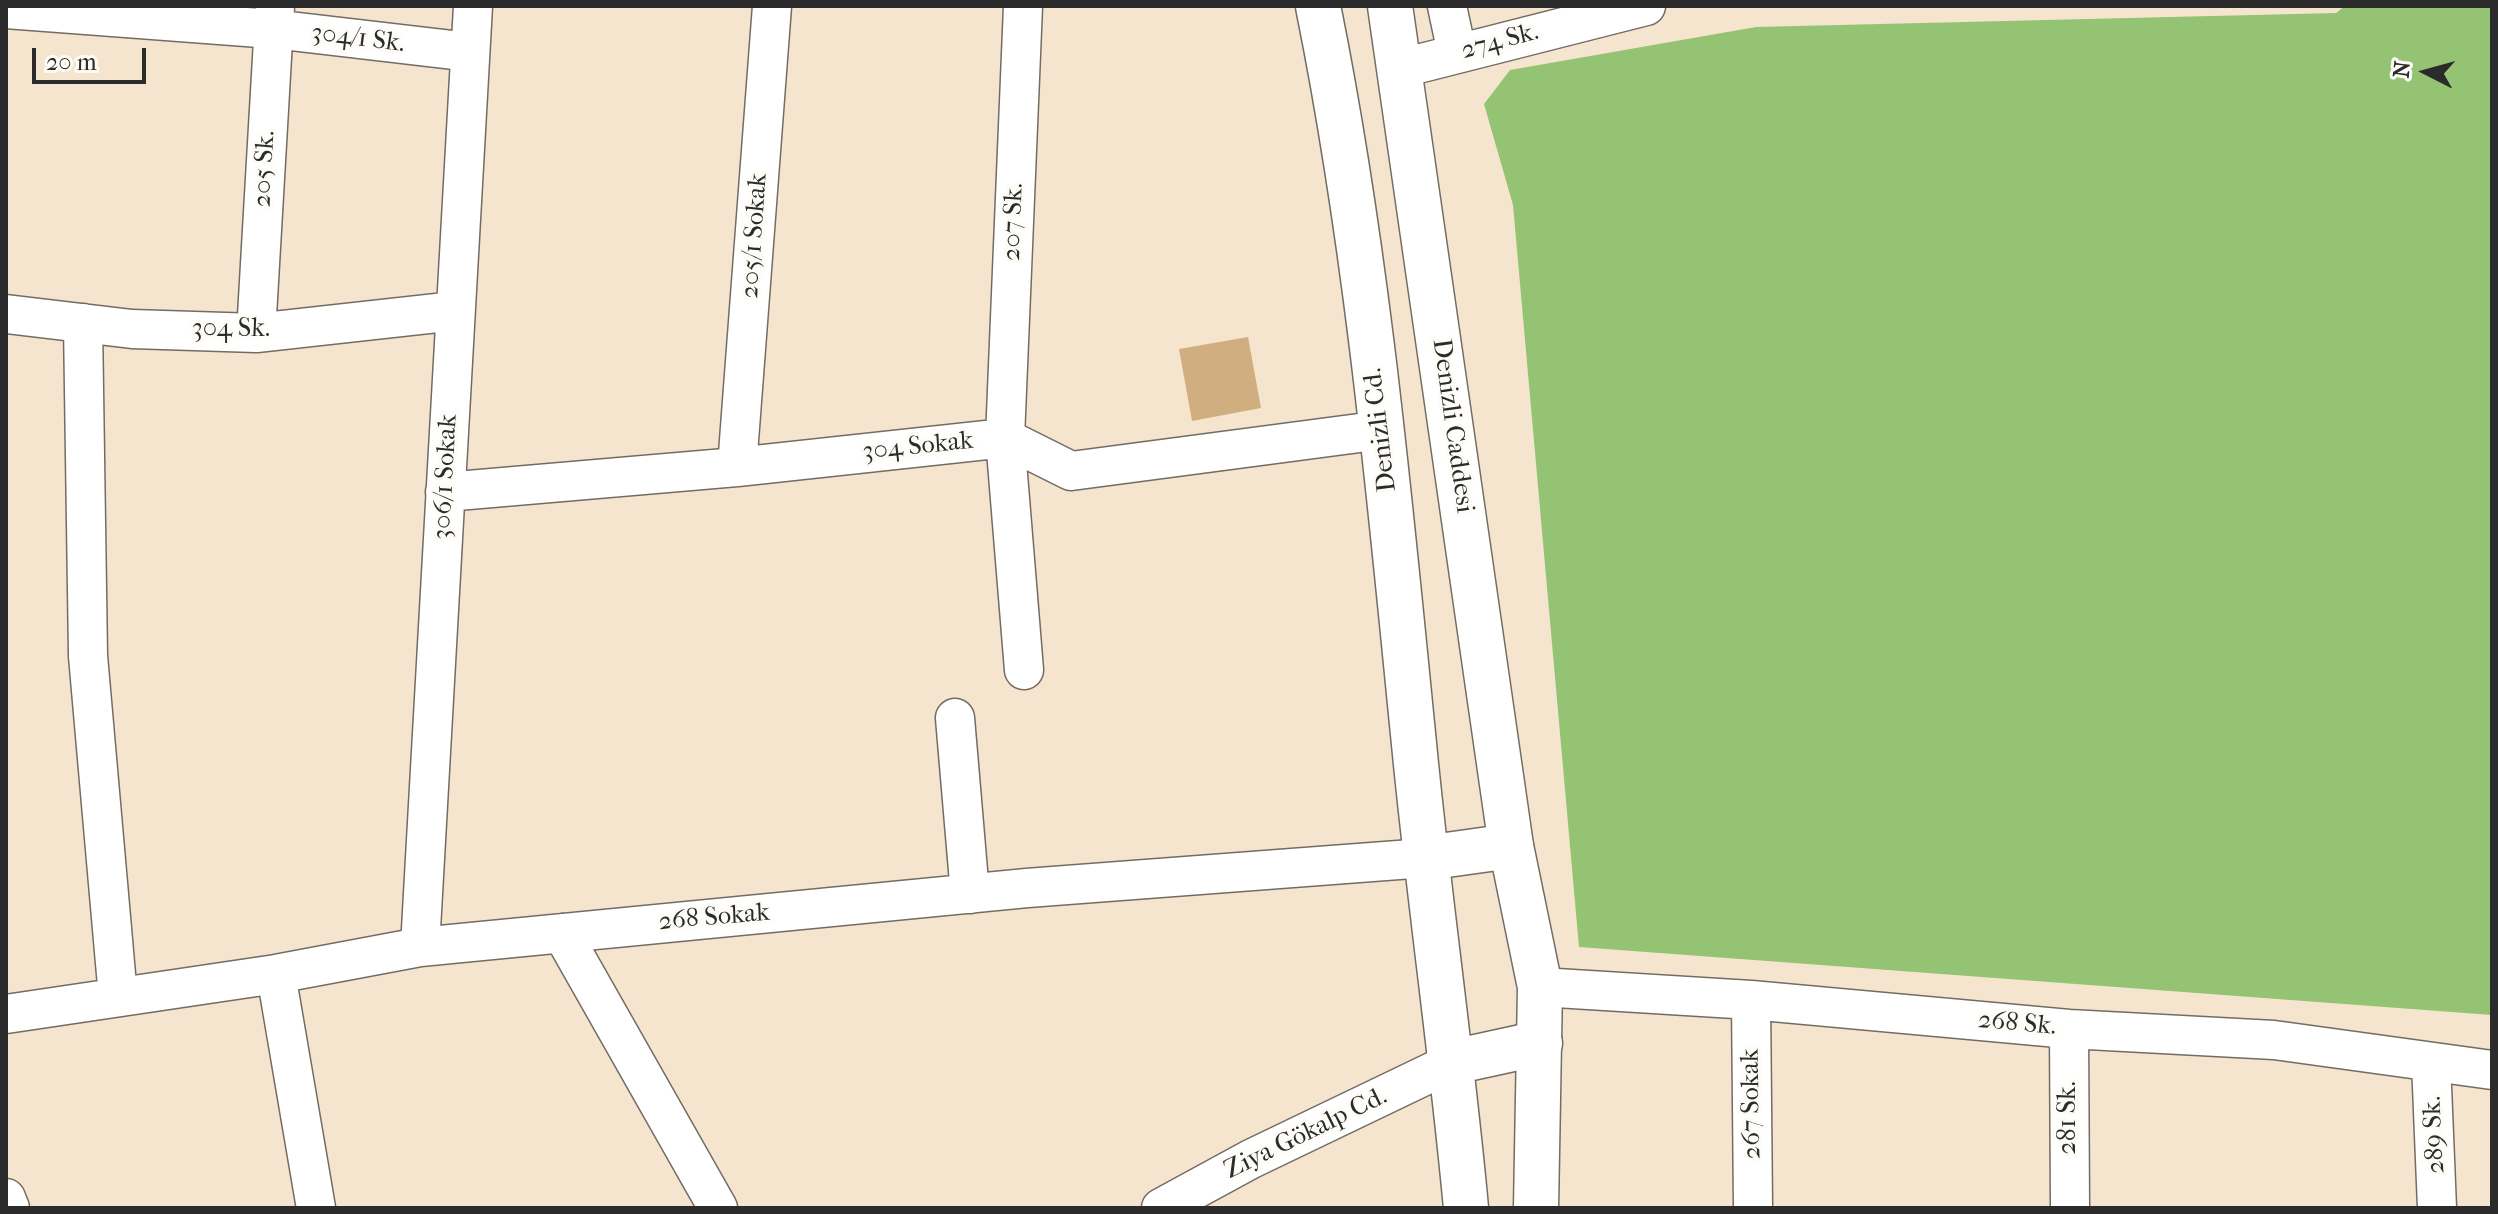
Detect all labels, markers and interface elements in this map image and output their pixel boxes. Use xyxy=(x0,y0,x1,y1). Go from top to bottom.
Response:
street label: 274 Sk. xyxy=(1458,17,1542,67)
street label: 304/1 Sk. xyxy=(310,18,406,60)
scale bar xyxy=(36,32,150,82)
north arrow xyxy=(2386,32,2466,112)
text: 20 m xyxy=(46,48,97,76)
text: N xyxy=(2388,60,2416,79)
street label: 205 Sk. xyxy=(247,130,283,208)
street label: 205/1 Sokak xyxy=(735,172,775,300)
street label: 207 Sk. xyxy=(997,182,1031,262)
street label: 304 Sk. xyxy=(192,314,270,346)
street label: Denizli Caddesi xyxy=(1424,337,1480,515)
street label: Denizli Cd. xyxy=(1358,366,1404,494)
street label: 306/1 Sokak xyxy=(427,414,465,540)
street label: 304 Sokak xyxy=(861,426,975,468)
street label: 268 Sokak xyxy=(657,898,771,938)
street label: 268 Sk. xyxy=(1977,1005,2057,1043)
street label: 267 Sokak xyxy=(1735,1048,1769,1160)
street label: Ziya Gökalp Cd. xyxy=(1220,1081,1392,1187)
street label: 281 Sk. xyxy=(2053,1081,2085,1155)
street label: 289 Sk. xyxy=(2417,1095,2453,1175)

